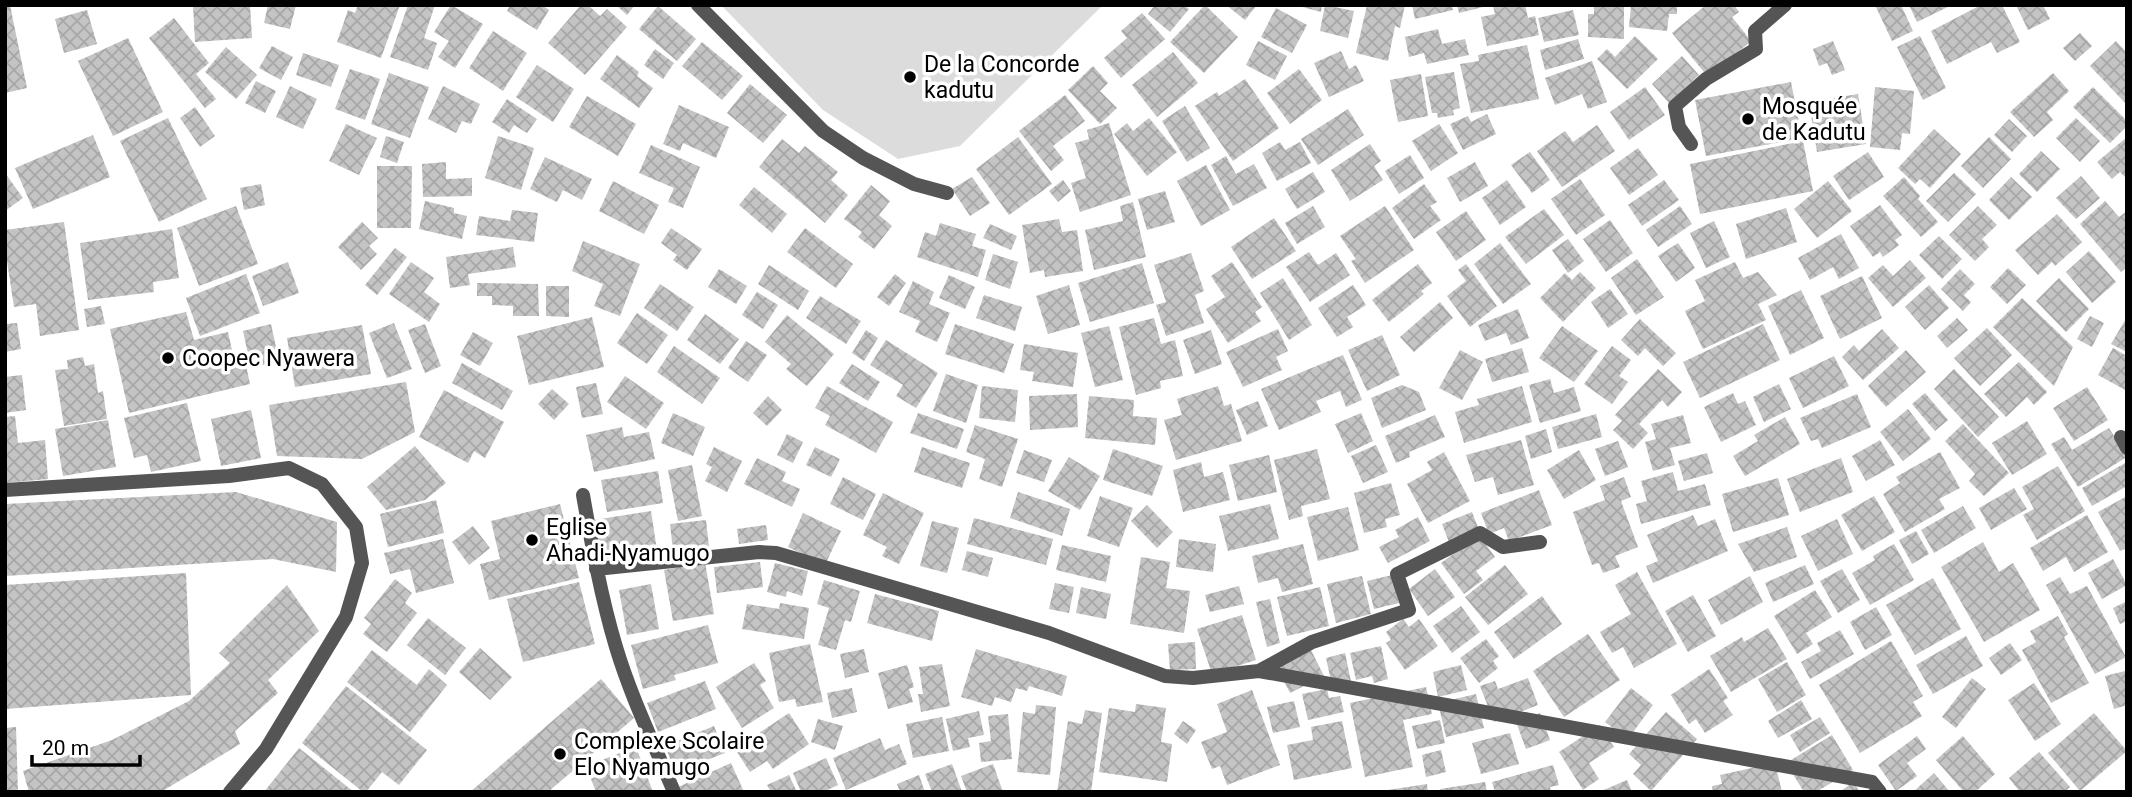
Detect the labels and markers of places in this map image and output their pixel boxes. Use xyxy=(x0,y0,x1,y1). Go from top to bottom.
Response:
place label: De la Concorde kadutu xyxy=(924,51,1080,104)
marker: De la Concorde kadutu xyxy=(902,69,918,85)
place label: Mosquée de Kadutu xyxy=(1762,93,1866,146)
marker: Mosquée de Kadutu xyxy=(1740,111,1756,127)
place label: Coopec Nyawera xyxy=(182,345,355,372)
marker: Coopec Nyawera xyxy=(160,350,176,366)
place label: Eglise Ahadi-Nyamugo xyxy=(546,514,710,567)
marker: Eglise Ahadi-Nyamugo xyxy=(524,532,540,548)
place label: Complexe Scolaire Elo Nyamugo xyxy=(574,728,764,781)
marker: Complexe Scolaire Elo Nyamugo xyxy=(552,746,568,762)

